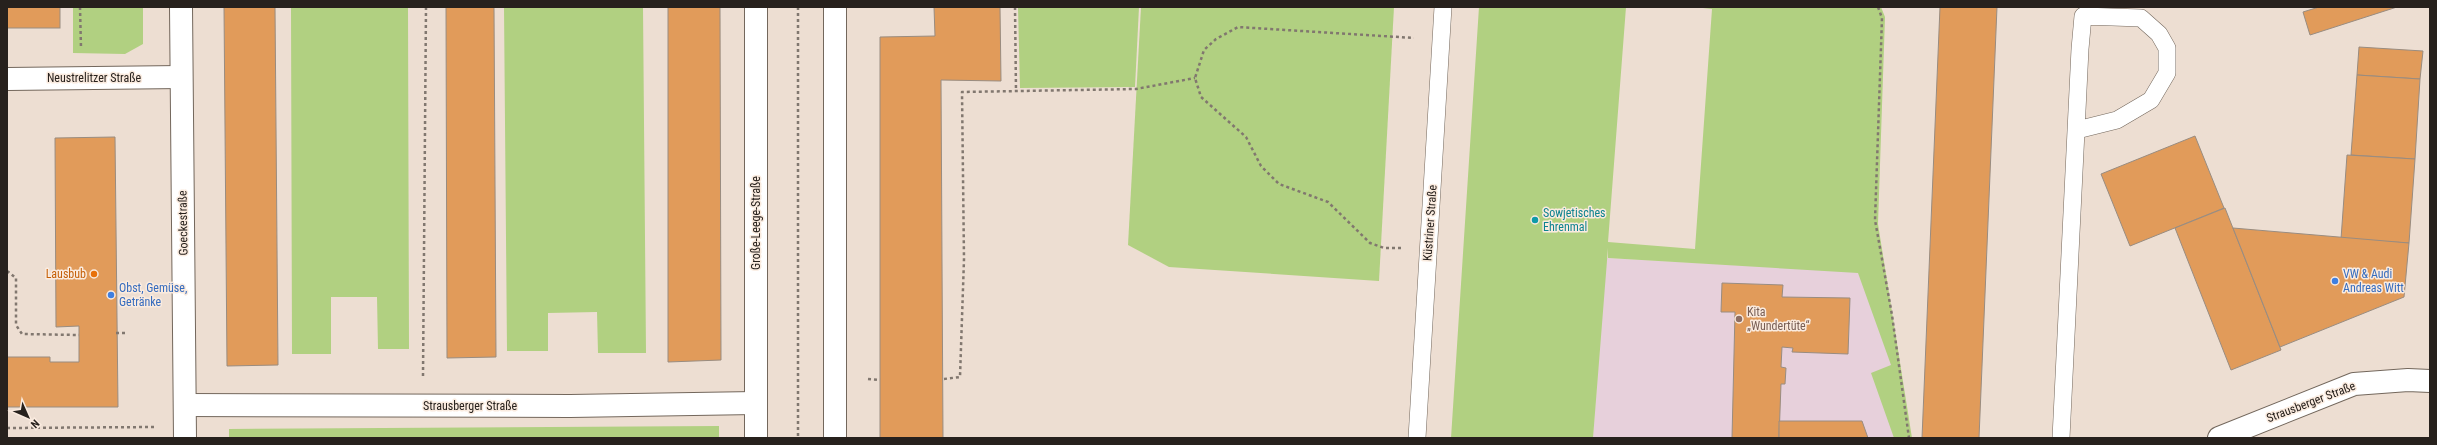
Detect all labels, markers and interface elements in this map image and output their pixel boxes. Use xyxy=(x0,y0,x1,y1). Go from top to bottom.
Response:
street label: Neustrelitzer Straße xyxy=(47,71,141,85)
street label: Große-Leege-Straße xyxy=(749,176,763,270)
street label: Küstriner Straße xyxy=(1420,184,1440,262)
street label: Goeckestraße xyxy=(175,190,191,256)
place label: Sowjetisches Ehrenmal xyxy=(1543,206,1606,234)
marker: Sowjetisches Ehrenmal xyxy=(1530,215,1540,225)
place label: Lausbub xyxy=(46,267,86,281)
place label: VW & Audi Andreas Witt xyxy=(2343,267,2404,295)
marker: Lausbub xyxy=(89,269,99,279)
marker: VW & Audi Andreas Witt xyxy=(2330,276,2340,286)
place label: Obst, Gemüse, Getränke xyxy=(119,281,187,309)
marker: Obst, Gemüse, Getränke xyxy=(106,290,116,300)
place label: Kita „Wundertüte“ xyxy=(1747,305,1810,333)
marker: Kita „Wundertüte“ xyxy=(1734,314,1744,324)
street label: Strausberger Straße xyxy=(2265,378,2358,425)
north arrow xyxy=(8,397,48,437)
street label: Strausberger Straße xyxy=(423,399,517,413)
text: N xyxy=(28,417,42,431)

